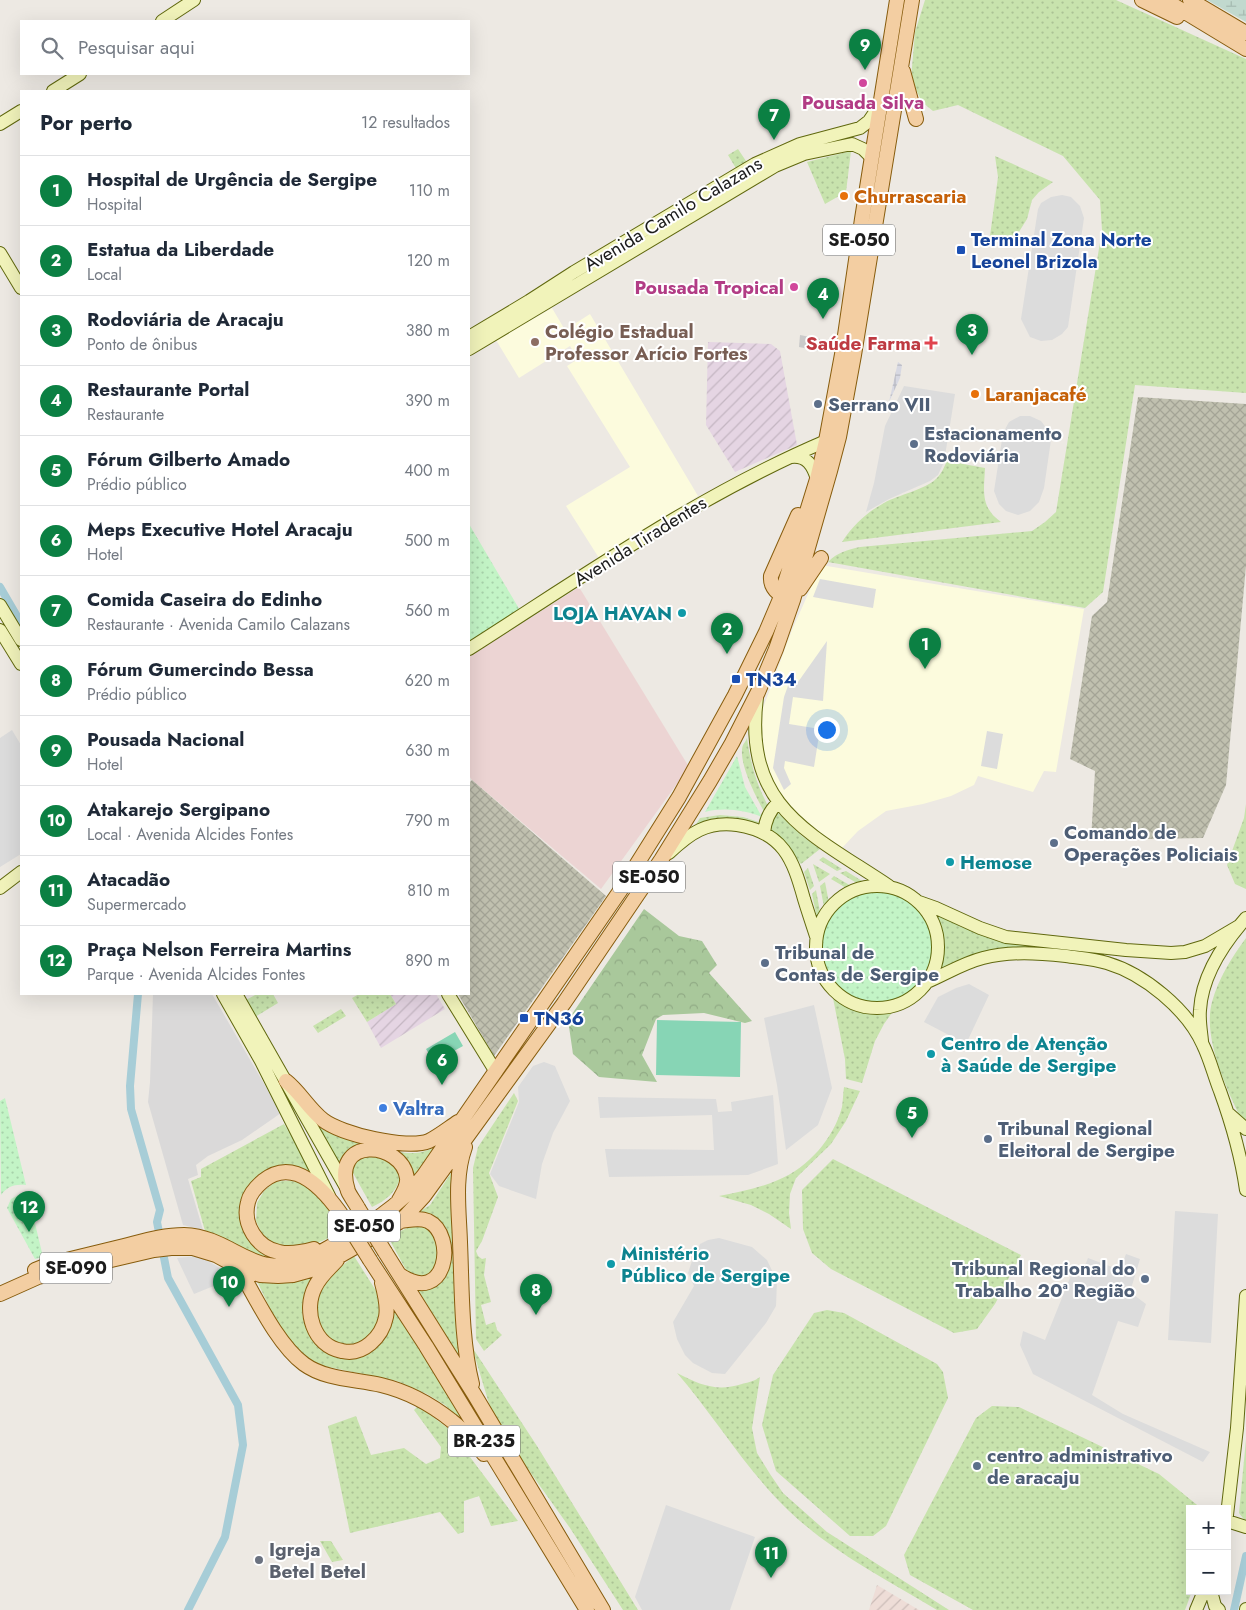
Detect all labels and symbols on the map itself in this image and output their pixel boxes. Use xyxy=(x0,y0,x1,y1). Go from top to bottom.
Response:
pin: 9 xyxy=(849,29,881,70)
marker: Pousada Silva xyxy=(857,77,869,89)
place label: Pousada Silva xyxy=(802,89,924,116)
pin: 7 xyxy=(758,99,790,140)
street label: Avenida Camilo Calazans xyxy=(579,150,767,278)
place label: Churrascaria xyxy=(854,183,967,210)
marker: Churrascaria xyxy=(838,190,850,202)
road number: SE-050 xyxy=(823,224,895,256)
place label: Terminal Zona Norte Leonel Brizola xyxy=(971,226,1152,275)
marker: Terminal Zona Norte Leonel Brizola xyxy=(955,244,967,256)
place label: Pousada Tropical xyxy=(634,274,784,301)
pin: 4 xyxy=(807,278,839,319)
marker: Pousada Tropical xyxy=(788,281,800,293)
pin: 3 xyxy=(956,314,988,355)
place label: Colégio Estadual Professor Arício Fortes xyxy=(545,318,748,367)
place label: Saúde Farma xyxy=(806,330,921,357)
marker: Colégio Estadual Professor Arício Fortes xyxy=(529,336,541,348)
marker: Saúde Farma xyxy=(925,337,937,349)
place label: Laranjacafé xyxy=(985,381,1087,408)
marker: Laranjacafé xyxy=(969,388,981,400)
place label: Serrano VII xyxy=(828,391,931,418)
marker: Serrano VII xyxy=(812,398,824,410)
place label: Estacionamento Rodoviária xyxy=(924,420,1062,469)
marker: Estacionamento Rodoviária xyxy=(908,438,920,450)
street label: Avenida Tiradentes xyxy=(568,489,712,593)
place label: LOJA HAVAN xyxy=(553,600,672,627)
marker: LOJA HAVAN xyxy=(676,607,688,619)
pin: 2 xyxy=(711,613,743,654)
pin: 1 xyxy=(909,628,941,669)
place label: TN34 xyxy=(746,666,797,693)
marker: TN34 xyxy=(730,673,742,685)
your location xyxy=(814,717,840,743)
place label: Comando de Operações Policiais xyxy=(1064,819,1238,868)
marker: Comando de Operações Policiais xyxy=(1048,837,1060,849)
place label: Hemose xyxy=(960,849,1032,876)
marker: Hemose xyxy=(944,856,956,868)
road number: SE-050 xyxy=(613,862,685,892)
place label: Tribunal de Contas de Sergipe xyxy=(775,939,939,988)
marker: Tribunal de Contas de Sergipe xyxy=(759,957,771,969)
place label: TN36 xyxy=(534,1005,584,1032)
marker: TN36 xyxy=(518,1012,530,1024)
place label: Centro de Atenção à Saúde de Sergipe xyxy=(941,1030,1117,1079)
pin: 6 xyxy=(426,1044,458,1085)
marker: Centro de Atenção à Saúde de Sergipe xyxy=(925,1048,937,1060)
place label: Valtra xyxy=(392,1095,445,1122)
pin: 5 xyxy=(896,1097,928,1138)
marker: Valtra xyxy=(377,1102,389,1114)
place label: Tribunal Regional Eleitoral de Sergipe xyxy=(998,1115,1175,1164)
marker: Tribunal Regional Eleitoral de Sergipe xyxy=(982,1133,994,1145)
pin: 12 xyxy=(13,1191,45,1232)
road number: SE-050 xyxy=(328,1210,400,1242)
place label: Ministério Público de Sergipe xyxy=(621,1240,790,1289)
road number: SE-090 xyxy=(40,1252,112,1284)
place label: Tribunal Regional do Trabalho 20ª Região xyxy=(952,1255,1135,1304)
marker: Ministério Público de Sergipe xyxy=(605,1258,617,1270)
pin: 10 xyxy=(213,1266,245,1307)
marker: Tribunal Regional do Trabalho 20ª Região xyxy=(1139,1273,1151,1285)
pin: 8 xyxy=(520,1274,552,1315)
road number: BR-235 xyxy=(448,1425,520,1456)
place label: centro administrativo de aracaju xyxy=(987,1442,1173,1491)
marker: centro administrativo de aracaju xyxy=(971,1460,983,1472)
place label: Igreja Betel Betel xyxy=(269,1536,366,1585)
pin: 11 xyxy=(755,1537,787,1578)
marker: Igreja Betel Betel xyxy=(253,1554,265,1566)

